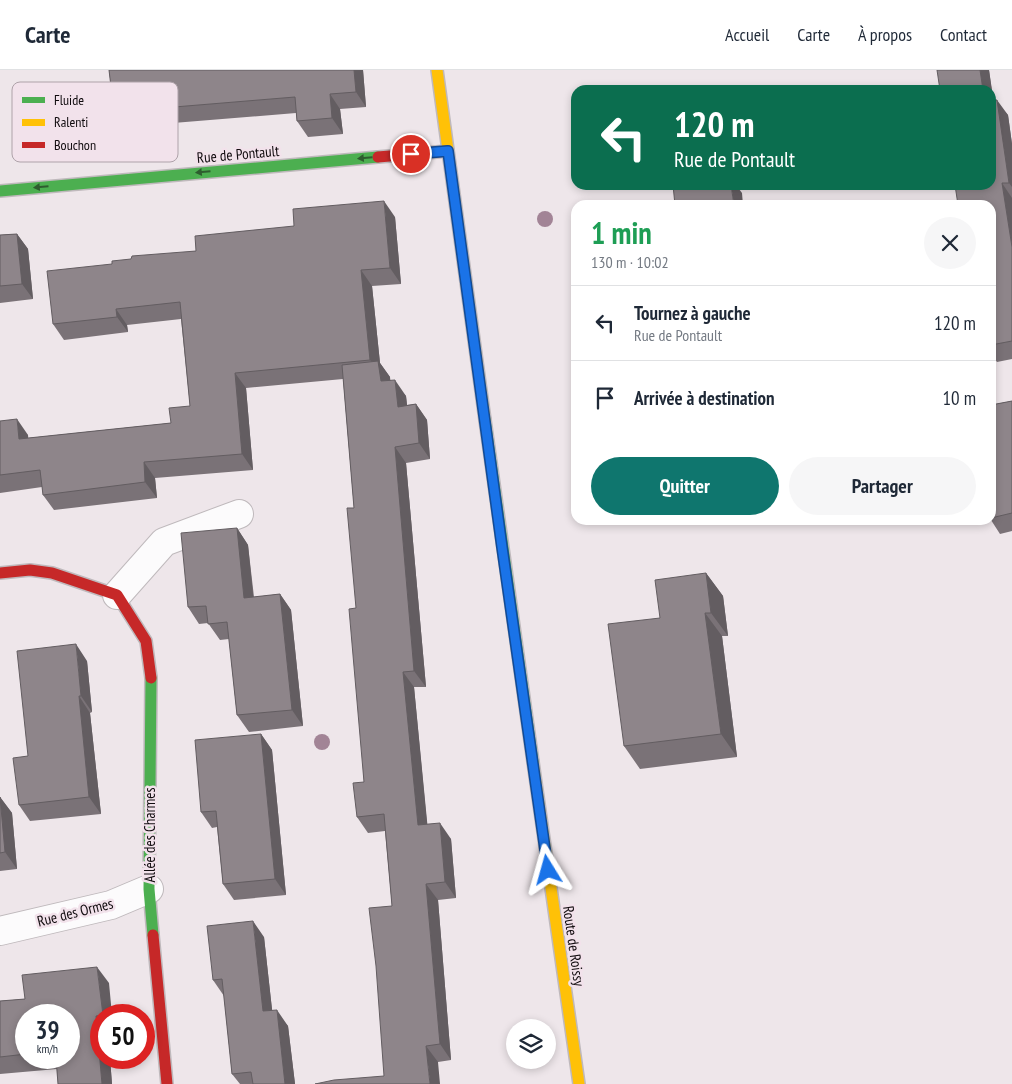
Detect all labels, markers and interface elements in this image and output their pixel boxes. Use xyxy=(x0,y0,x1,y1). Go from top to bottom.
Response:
text: Carte xyxy=(25,19,71,50)
text: Accueil xyxy=(725,23,769,46)
text: Carte xyxy=(797,23,830,46)
text: À propos xyxy=(858,23,912,46)
text: Contact xyxy=(940,23,987,46)
legend xyxy=(12,82,178,162)
text: Fluide xyxy=(54,91,84,109)
text: 120 m xyxy=(674,101,755,147)
icon: left xyxy=(591,105,656,170)
text: Ralenti xyxy=(54,113,88,131)
pin xyxy=(390,133,432,175)
text: Bouchon xyxy=(54,136,96,154)
icon: arrive xyxy=(397,140,425,168)
street label: Rue de Pontault xyxy=(196,141,280,167)
text: Rue de Pontault xyxy=(674,145,795,173)
one-way arrow xyxy=(356,154,372,162)
one-way arrow xyxy=(195,169,211,177)
one-way arrow xyxy=(33,184,49,192)
text: 1 min xyxy=(591,213,652,252)
button: close xyxy=(924,217,976,269)
text: 130 m · 10:02 xyxy=(591,252,669,272)
text: Tournez à gauche xyxy=(634,301,751,325)
icon: left xyxy=(591,309,619,337)
text: 120 m xyxy=(934,311,976,335)
text: Rue de Pontault xyxy=(634,325,722,345)
icon: arrive xyxy=(591,384,619,412)
text: Arrivée à destination xyxy=(634,386,775,410)
text: 10 m xyxy=(943,386,976,410)
button: Quitter xyxy=(591,457,779,515)
button: Partager xyxy=(789,457,976,515)
street label: Allée des Charmes xyxy=(140,787,159,883)
position arrow xyxy=(521,843,573,895)
street label: Rue des Ormes xyxy=(35,893,115,931)
street label: Route de Roissy xyxy=(559,905,589,988)
speed limit sign: 50 xyxy=(90,1004,155,1069)
text: 39 xyxy=(36,1014,59,1046)
map controls xyxy=(506,1019,556,1069)
button: layers xyxy=(506,1019,556,1069)
text: km/h xyxy=(37,1041,58,1056)

